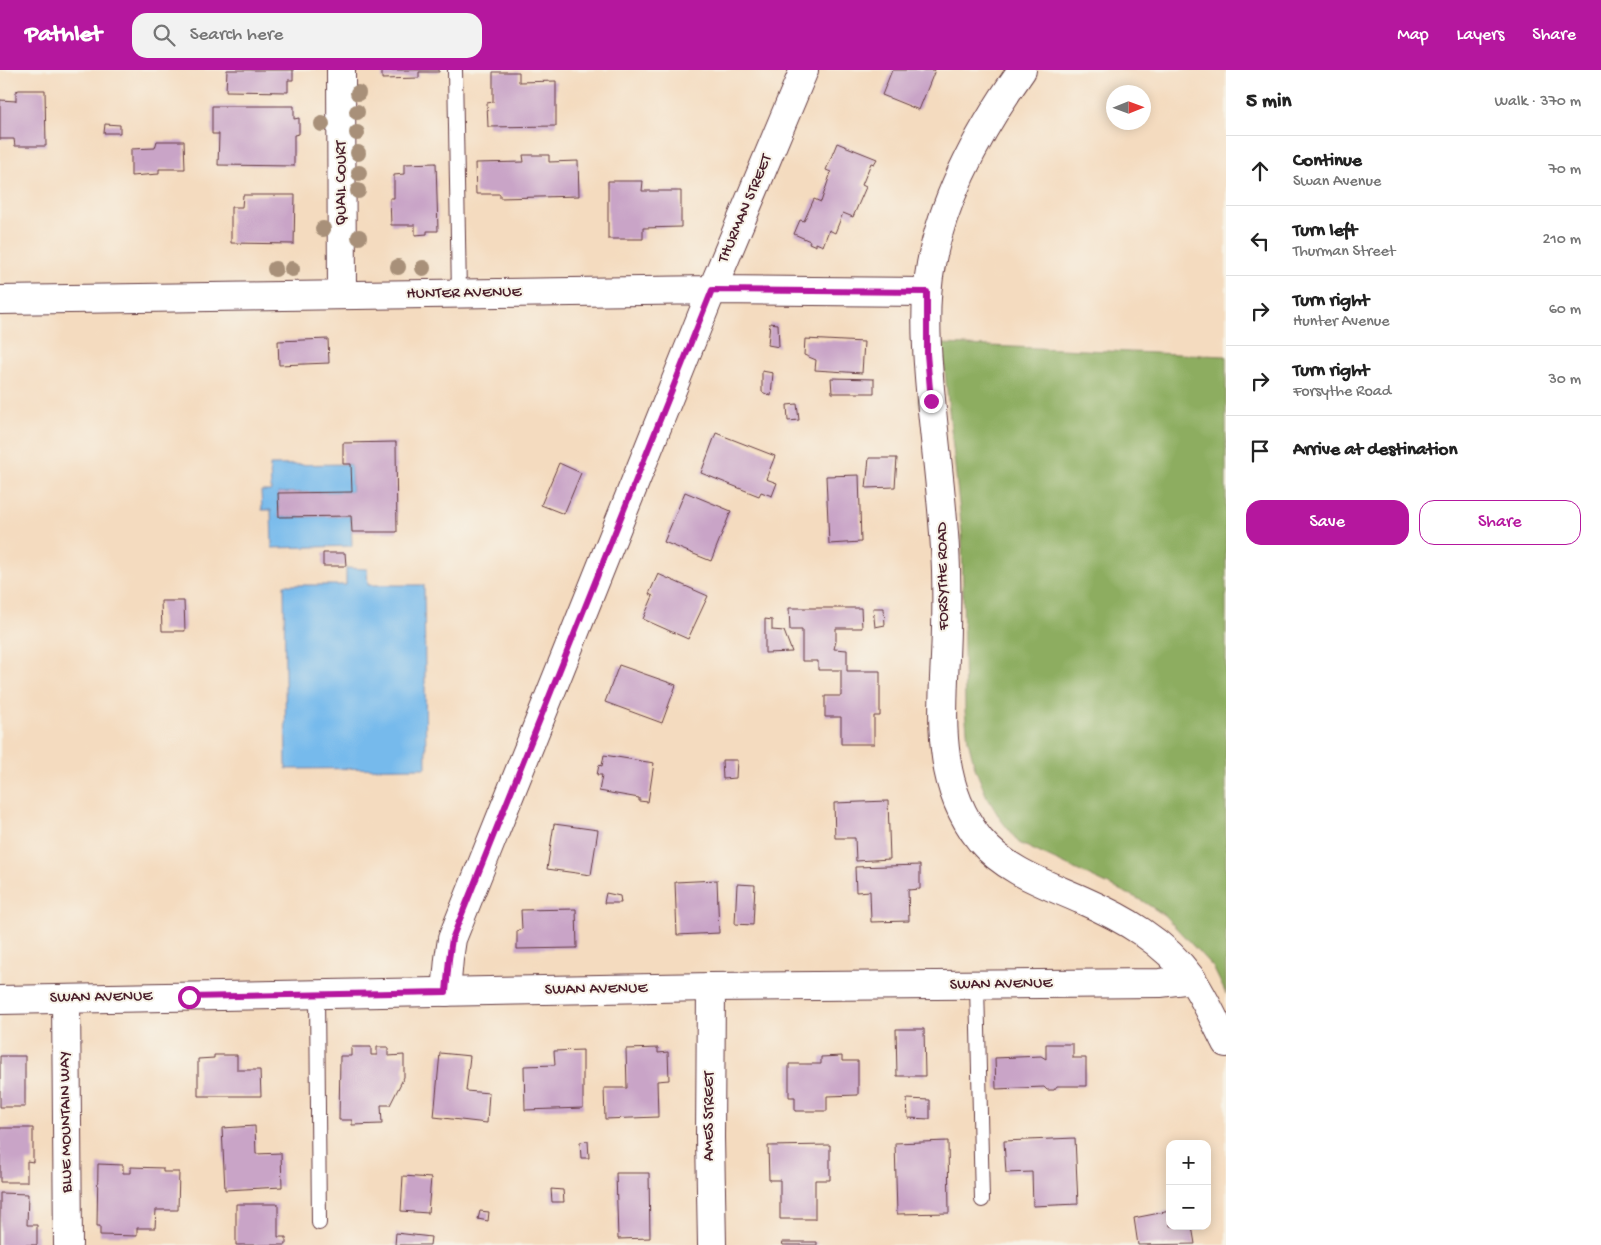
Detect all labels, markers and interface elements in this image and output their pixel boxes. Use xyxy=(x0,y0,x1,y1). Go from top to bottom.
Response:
search box xyxy=(132,13,482,58)
text: Pathlet xyxy=(25,21,102,50)
icon: search xyxy=(150,21,178,49)
text: Search here xyxy=(190,24,283,47)
text: Map xyxy=(1397,25,1429,46)
text: Layers xyxy=(1457,25,1504,46)
text: Share xyxy=(1532,25,1576,46)
north arrow xyxy=(1106,85,1151,130)
text: 5 min xyxy=(1246,90,1291,115)
text: Walk · 370 m xyxy=(1494,93,1581,112)
street label: QUAIL COURT xyxy=(333,140,352,226)
text: Continue xyxy=(1293,150,1362,173)
street label: THURMAN STREET xyxy=(714,151,778,267)
icon: ahead xyxy=(1246,157,1274,185)
text: 70 m xyxy=(1548,161,1581,180)
text: Swan Avenue xyxy=(1293,173,1381,192)
text: Turn left xyxy=(1293,220,1357,243)
icon: left xyxy=(1246,227,1274,255)
text: 210 m xyxy=(1542,231,1581,250)
text: Thurman Street xyxy=(1293,243,1395,262)
street label: HUNTER AVENUE xyxy=(406,283,523,305)
text: Turn right xyxy=(1293,290,1369,313)
icon: right xyxy=(1246,297,1274,325)
text: 60 m xyxy=(1549,301,1581,320)
text: Hunter Avenue xyxy=(1293,313,1390,332)
text: Turn right xyxy=(1293,360,1369,383)
icon: right xyxy=(1246,367,1274,395)
text: 30 m xyxy=(1548,371,1581,390)
text: Forsythe Road xyxy=(1293,383,1391,402)
route end xyxy=(920,390,943,413)
icon: arrive xyxy=(1246,437,1274,465)
text: Arrive at destination xyxy=(1293,439,1457,462)
button: Save xyxy=(1246,500,1409,545)
button: Share xyxy=(1419,500,1581,545)
street label: FORSYTHE ROAD xyxy=(934,521,954,631)
street label: SWAN AVENUE xyxy=(950,975,1054,995)
street label: SWAN AVENUE xyxy=(545,980,649,1000)
route start xyxy=(178,986,201,1009)
street label: SWAN AVENUE xyxy=(50,988,154,1008)
street label: BLUE MOUNTAIN WAY xyxy=(56,1051,78,1194)
street label: AMES STREET xyxy=(701,1070,720,1161)
map controls xyxy=(1166,1140,1211,1230)
button: + xyxy=(1166,1140,1211,1185)
button: − xyxy=(1166,1185,1211,1230)

